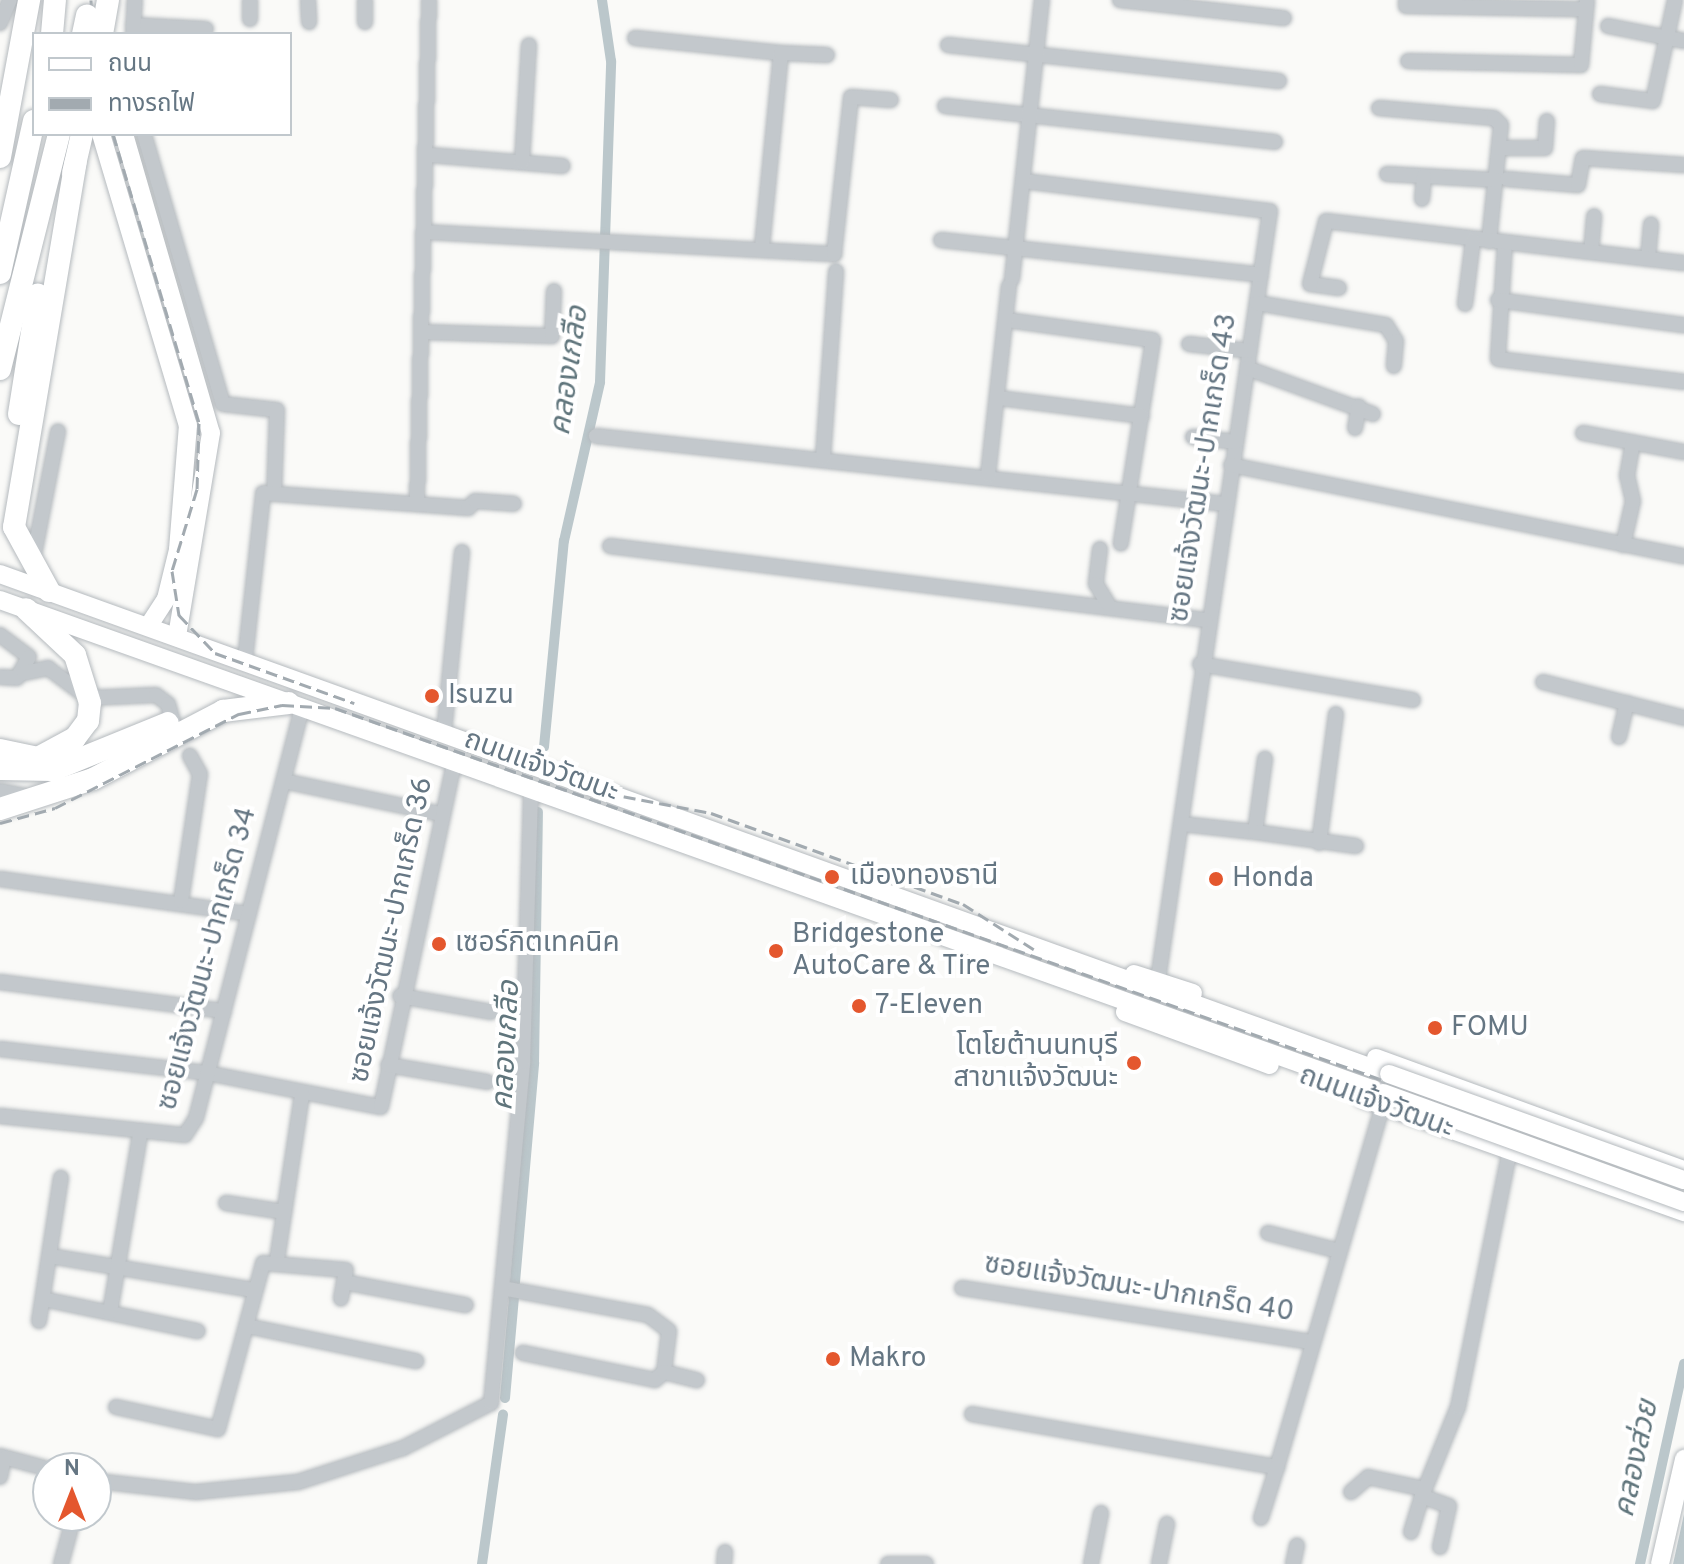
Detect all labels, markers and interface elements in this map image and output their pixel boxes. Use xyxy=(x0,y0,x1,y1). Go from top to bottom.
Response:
legend xyxy=(32,32,292,136)
text: ถนน xyxy=(108,50,152,80)
text: ทางรถไฟ xyxy=(108,90,195,120)
water label: คลองเกลือ xyxy=(544,304,598,438)
street label: ซอยแจ้งวัฒนะ-ปากเกร็ด 43 xyxy=(1163,311,1245,625)
place label: Isuzu xyxy=(448,679,514,713)
marker: Isuzu xyxy=(423,687,441,705)
street label: ถนนแจ้งวัฒนะ xyxy=(459,724,623,810)
street label: ซอยแจ้งวัฒนะ-ปากเกร็ด 36 xyxy=(343,774,441,1086)
street label: ซอยแจ้งวัฒนะ-ปากเกร็ด 34 xyxy=(151,804,265,1114)
place label: เมืองทองธานี xyxy=(850,860,998,894)
place label: Honda xyxy=(1232,862,1314,896)
marker: เมืองทองธานี xyxy=(821,866,843,888)
marker: Honda xyxy=(1207,870,1225,888)
place label: Bridgestone AutoCare & Tire xyxy=(792,918,992,984)
place label: เซอร์กิตเทคนิค xyxy=(455,927,620,961)
marker: เซอร์กิตเทคนิค xyxy=(430,935,448,953)
marker: Bridgestone AutoCare & Tire xyxy=(767,942,785,960)
water label: คลองเกลือ xyxy=(487,980,529,1112)
place label: 7-Eleven xyxy=(875,989,983,1023)
marker: 7-Eleven xyxy=(850,997,868,1015)
place label: FOMU xyxy=(1451,1011,1529,1045)
marker: FOMU xyxy=(1426,1019,1444,1037)
place label: โตโยต้านนทบุรี สาขาแจ้งวัฒนะ xyxy=(953,1030,1118,1096)
marker: โตโยต้านนทบุรี สาขาแจ้งวัฒนะ xyxy=(1125,1054,1143,1072)
street label: ถนนแจ้งวัฒนะ xyxy=(1294,1060,1458,1146)
street label: ซอยแจ้งวัฒนะ-ปากเกร็ด 40 xyxy=(982,1248,1296,1330)
place label: Makro xyxy=(849,1342,926,1376)
marker: Makro xyxy=(824,1350,842,1368)
water label: คลองส่วย xyxy=(1608,1397,1668,1521)
north arrow xyxy=(32,1452,112,1532)
text: N xyxy=(64,1456,80,1483)

